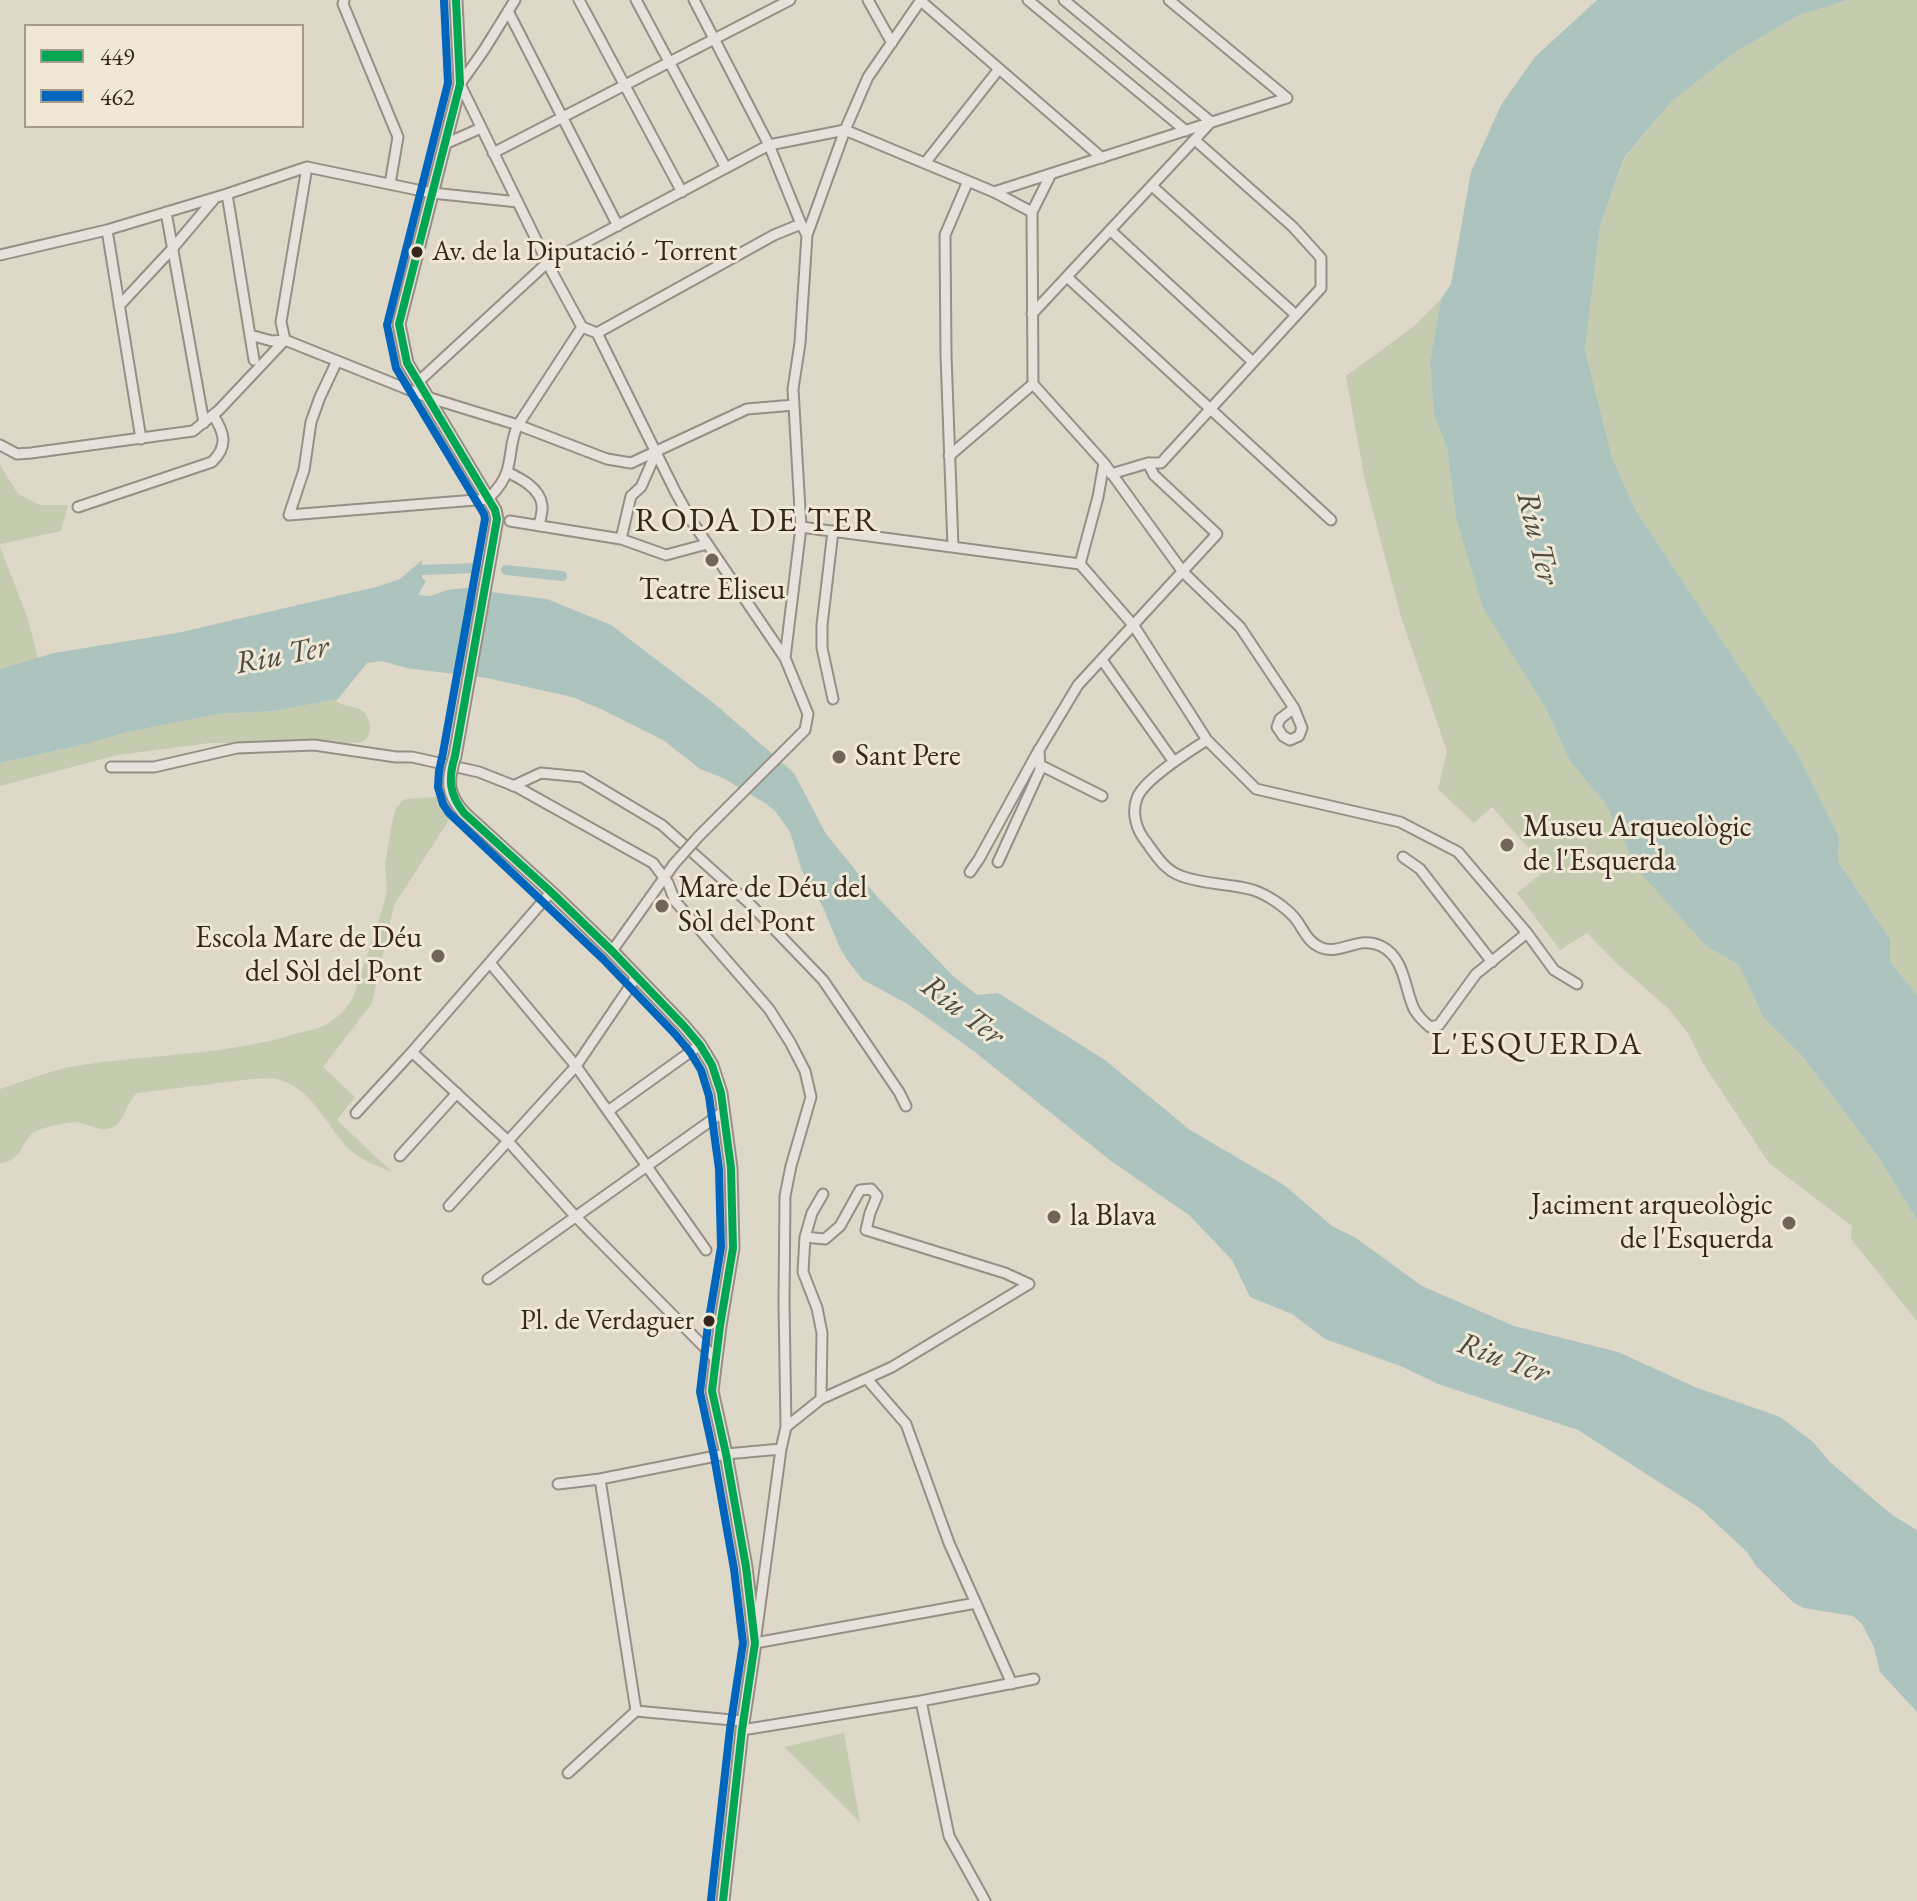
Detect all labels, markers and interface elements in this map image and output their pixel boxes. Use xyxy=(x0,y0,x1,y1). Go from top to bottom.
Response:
legend xyxy=(24,24,304,128)
text: 449 xyxy=(100,41,135,72)
text: 462 xyxy=(100,81,135,112)
place label: Av. de la Diputació - Torrent xyxy=(432,235,737,269)
marker: Av. de la Diputació - Torrent xyxy=(409,244,425,260)
water label: Riu Ter xyxy=(1507,487,1567,589)
district label: RODA DE TER xyxy=(635,502,879,542)
marker: Teatre Eliseu xyxy=(703,551,721,569)
place label: Teatre Eliseu xyxy=(639,573,785,609)
water label: Riu Ter xyxy=(232,628,332,684)
place label: Sant Pere xyxy=(855,739,961,775)
marker: Sant Pere xyxy=(830,748,848,766)
place label: Museu Arqueològic de l'Esquerda xyxy=(1523,810,1752,880)
marker: Museu Arqueològic de l'Esquerda xyxy=(1498,836,1516,854)
place label: Mare de Déu del Sòl del Pont xyxy=(678,871,867,942)
marker: Mare de Déu del Sòl del Pont xyxy=(653,897,671,915)
place label: Escola Mare de Déu del Sòl del Pont xyxy=(195,921,422,992)
marker: Escola Mare de Déu del Sòl del Pont xyxy=(429,947,447,965)
water label: Riu Ter xyxy=(913,967,1011,1055)
district label: L'ESQUERDA xyxy=(1431,1026,1643,1064)
place label: Jaciment arqueològic de l'Esquerda xyxy=(1531,1188,1773,1258)
place label: la Blava xyxy=(1070,1199,1156,1235)
marker: la Blava xyxy=(1045,1208,1063,1226)
marker: Jaciment arqueològic de l'Esquerda xyxy=(1780,1214,1798,1232)
place label: Pl. de Verdaguer xyxy=(520,1304,694,1338)
marker: Pl. de Verdaguer xyxy=(701,1313,717,1329)
water label: Riu Ter xyxy=(1452,1325,1554,1393)

